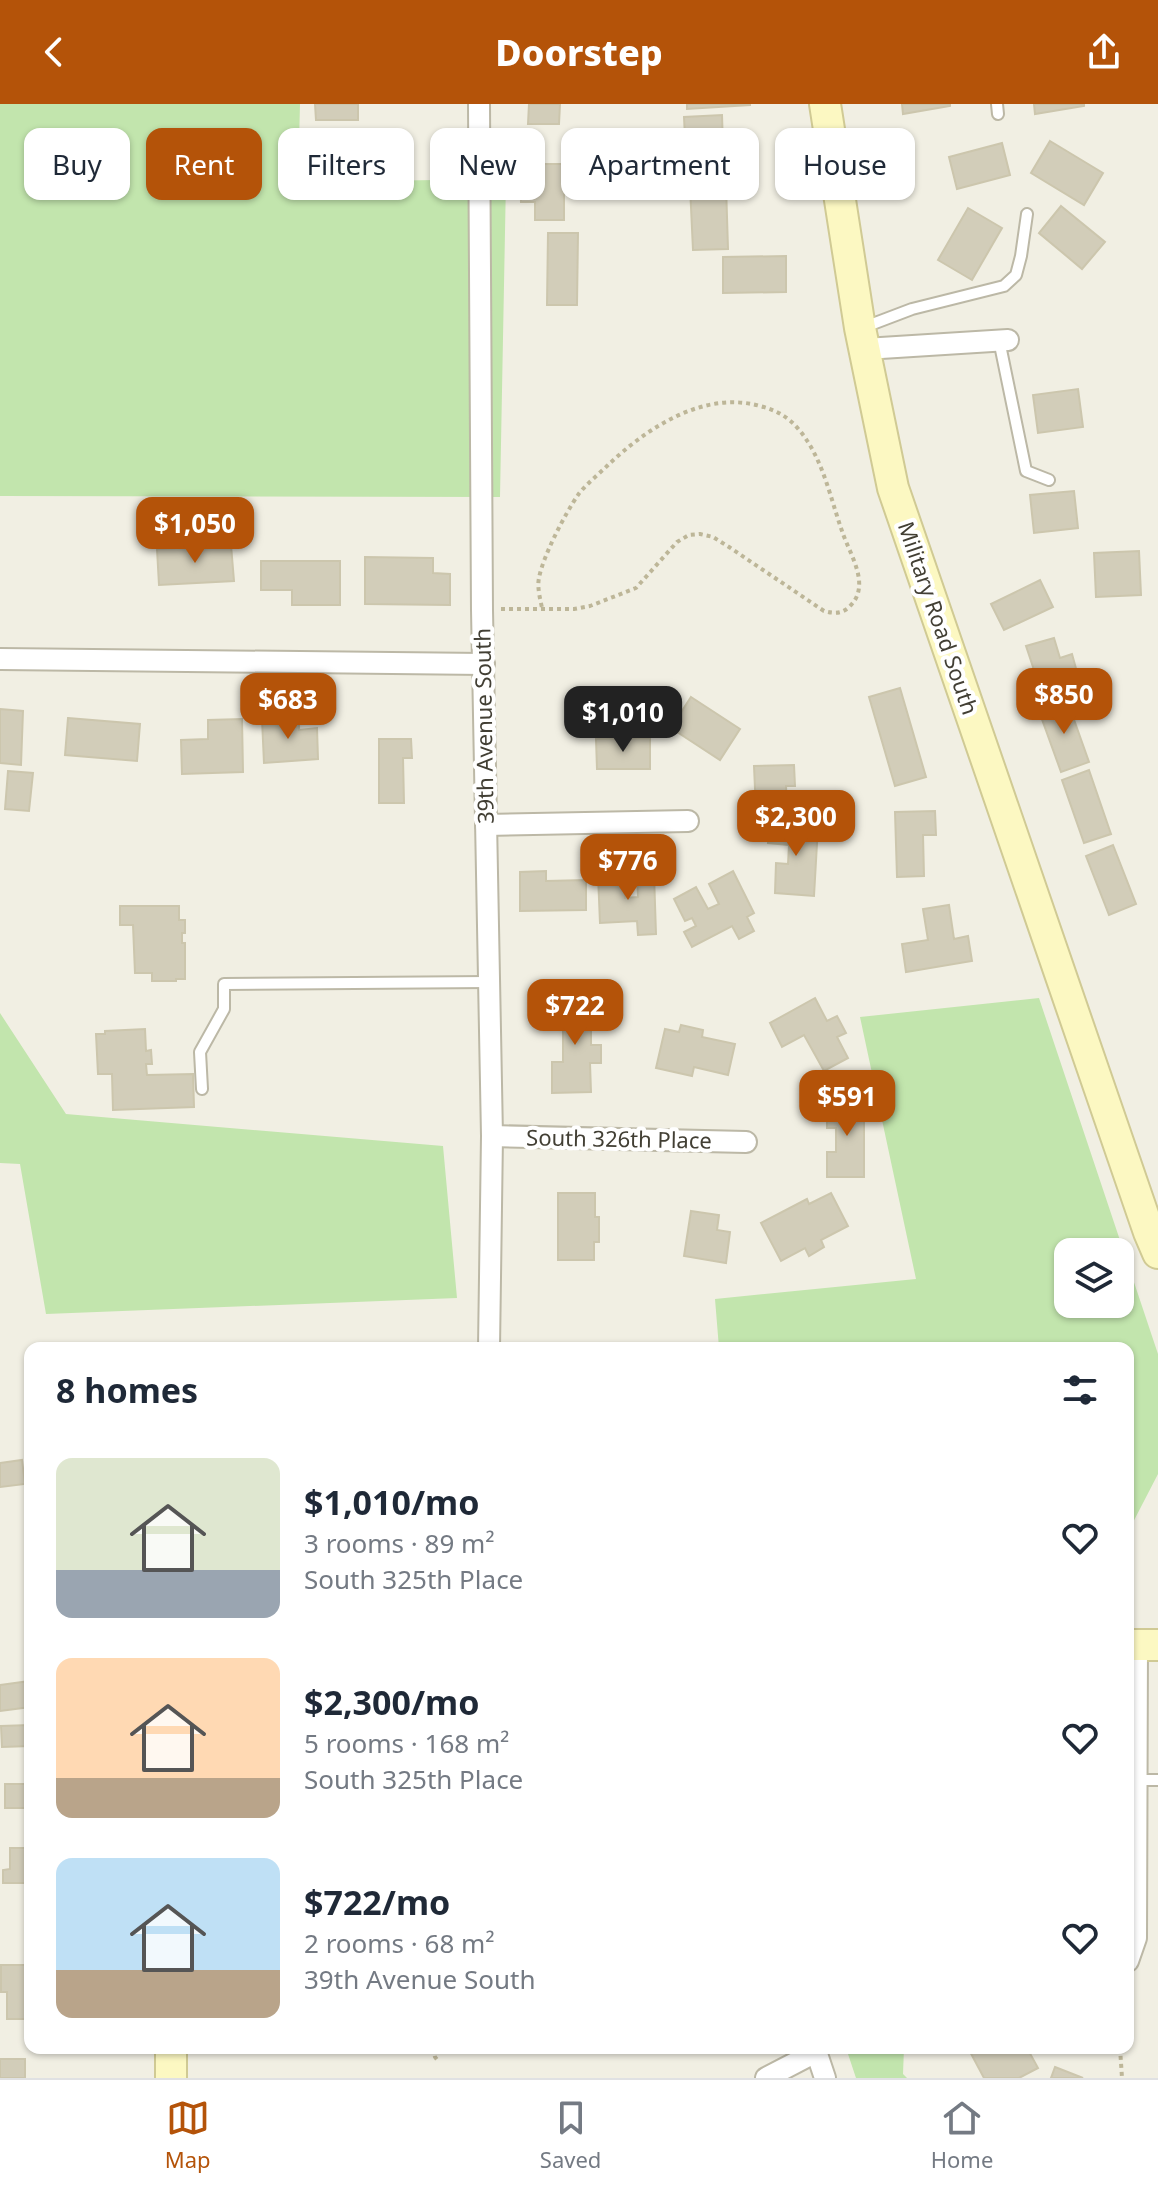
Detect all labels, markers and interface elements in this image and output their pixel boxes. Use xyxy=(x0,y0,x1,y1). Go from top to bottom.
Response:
text: Doorstep xyxy=(495,28,663,77)
icon: back xyxy=(32,30,76,74)
icon: share xyxy=(1082,30,1126,74)
chip: Buy xyxy=(24,128,130,200)
chip: Rent xyxy=(146,128,262,200)
chip: Filters xyxy=(278,128,414,200)
chip: New xyxy=(430,128,545,200)
chip: Apartment xyxy=(561,128,759,200)
chip: House xyxy=(775,128,915,200)
pin: $1,050 xyxy=(130,497,260,565)
text: $1,050 xyxy=(154,505,236,541)
street label: Military Road South xyxy=(892,517,986,718)
street label: 39th Avenue South xyxy=(466,628,500,824)
pin: $850 xyxy=(1017,668,1111,736)
pin: $683 xyxy=(241,673,335,741)
text: $850 xyxy=(1034,676,1094,712)
text: $683 xyxy=(258,681,318,717)
pin: $1,010 xyxy=(558,686,688,754)
text: $1,010 xyxy=(582,694,664,730)
pin: $2,300 xyxy=(731,790,861,858)
text: $2,300 xyxy=(755,798,837,834)
pin: $776 xyxy=(581,834,675,902)
text: $776 xyxy=(598,842,658,878)
pin: $722 xyxy=(528,979,622,1047)
text: $722 xyxy=(545,987,605,1023)
pin: $591 xyxy=(800,1070,894,1138)
text: $591 xyxy=(817,1078,877,1114)
street label: South 326th Place xyxy=(526,1121,712,1155)
map controls xyxy=(1054,1238,1134,1318)
button: layers xyxy=(1054,1238,1134,1318)
text: 8 homes xyxy=(56,1367,198,1413)
icon: filters xyxy=(1058,1368,1102,1412)
text: $1,010/mo xyxy=(304,1479,479,1525)
icon: home xyxy=(120,1490,216,1586)
icon: heart xyxy=(1058,1516,1102,1560)
text: 3 rooms · 89 m² xyxy=(304,1525,494,1561)
text: South 325th Place xyxy=(304,1561,523,1597)
text: $2,300/mo xyxy=(304,1679,479,1725)
icon: home xyxy=(120,1690,216,1786)
icon: heart xyxy=(1058,1716,1102,1760)
text: 5 rooms · 168 m² xyxy=(304,1725,509,1761)
text: South 325th Place xyxy=(304,1761,523,1797)
text: $722/mo xyxy=(304,1879,450,1925)
icon: home xyxy=(120,1890,216,1986)
icon: heart xyxy=(1058,1916,1102,1960)
text: 2 rooms · 68 m² xyxy=(304,1925,494,1961)
text: 39th Avenue South xyxy=(304,1961,536,1997)
tab: Map xyxy=(165,2096,211,2174)
tab: Saved xyxy=(540,2096,601,2174)
tab: Home xyxy=(931,2096,993,2174)

